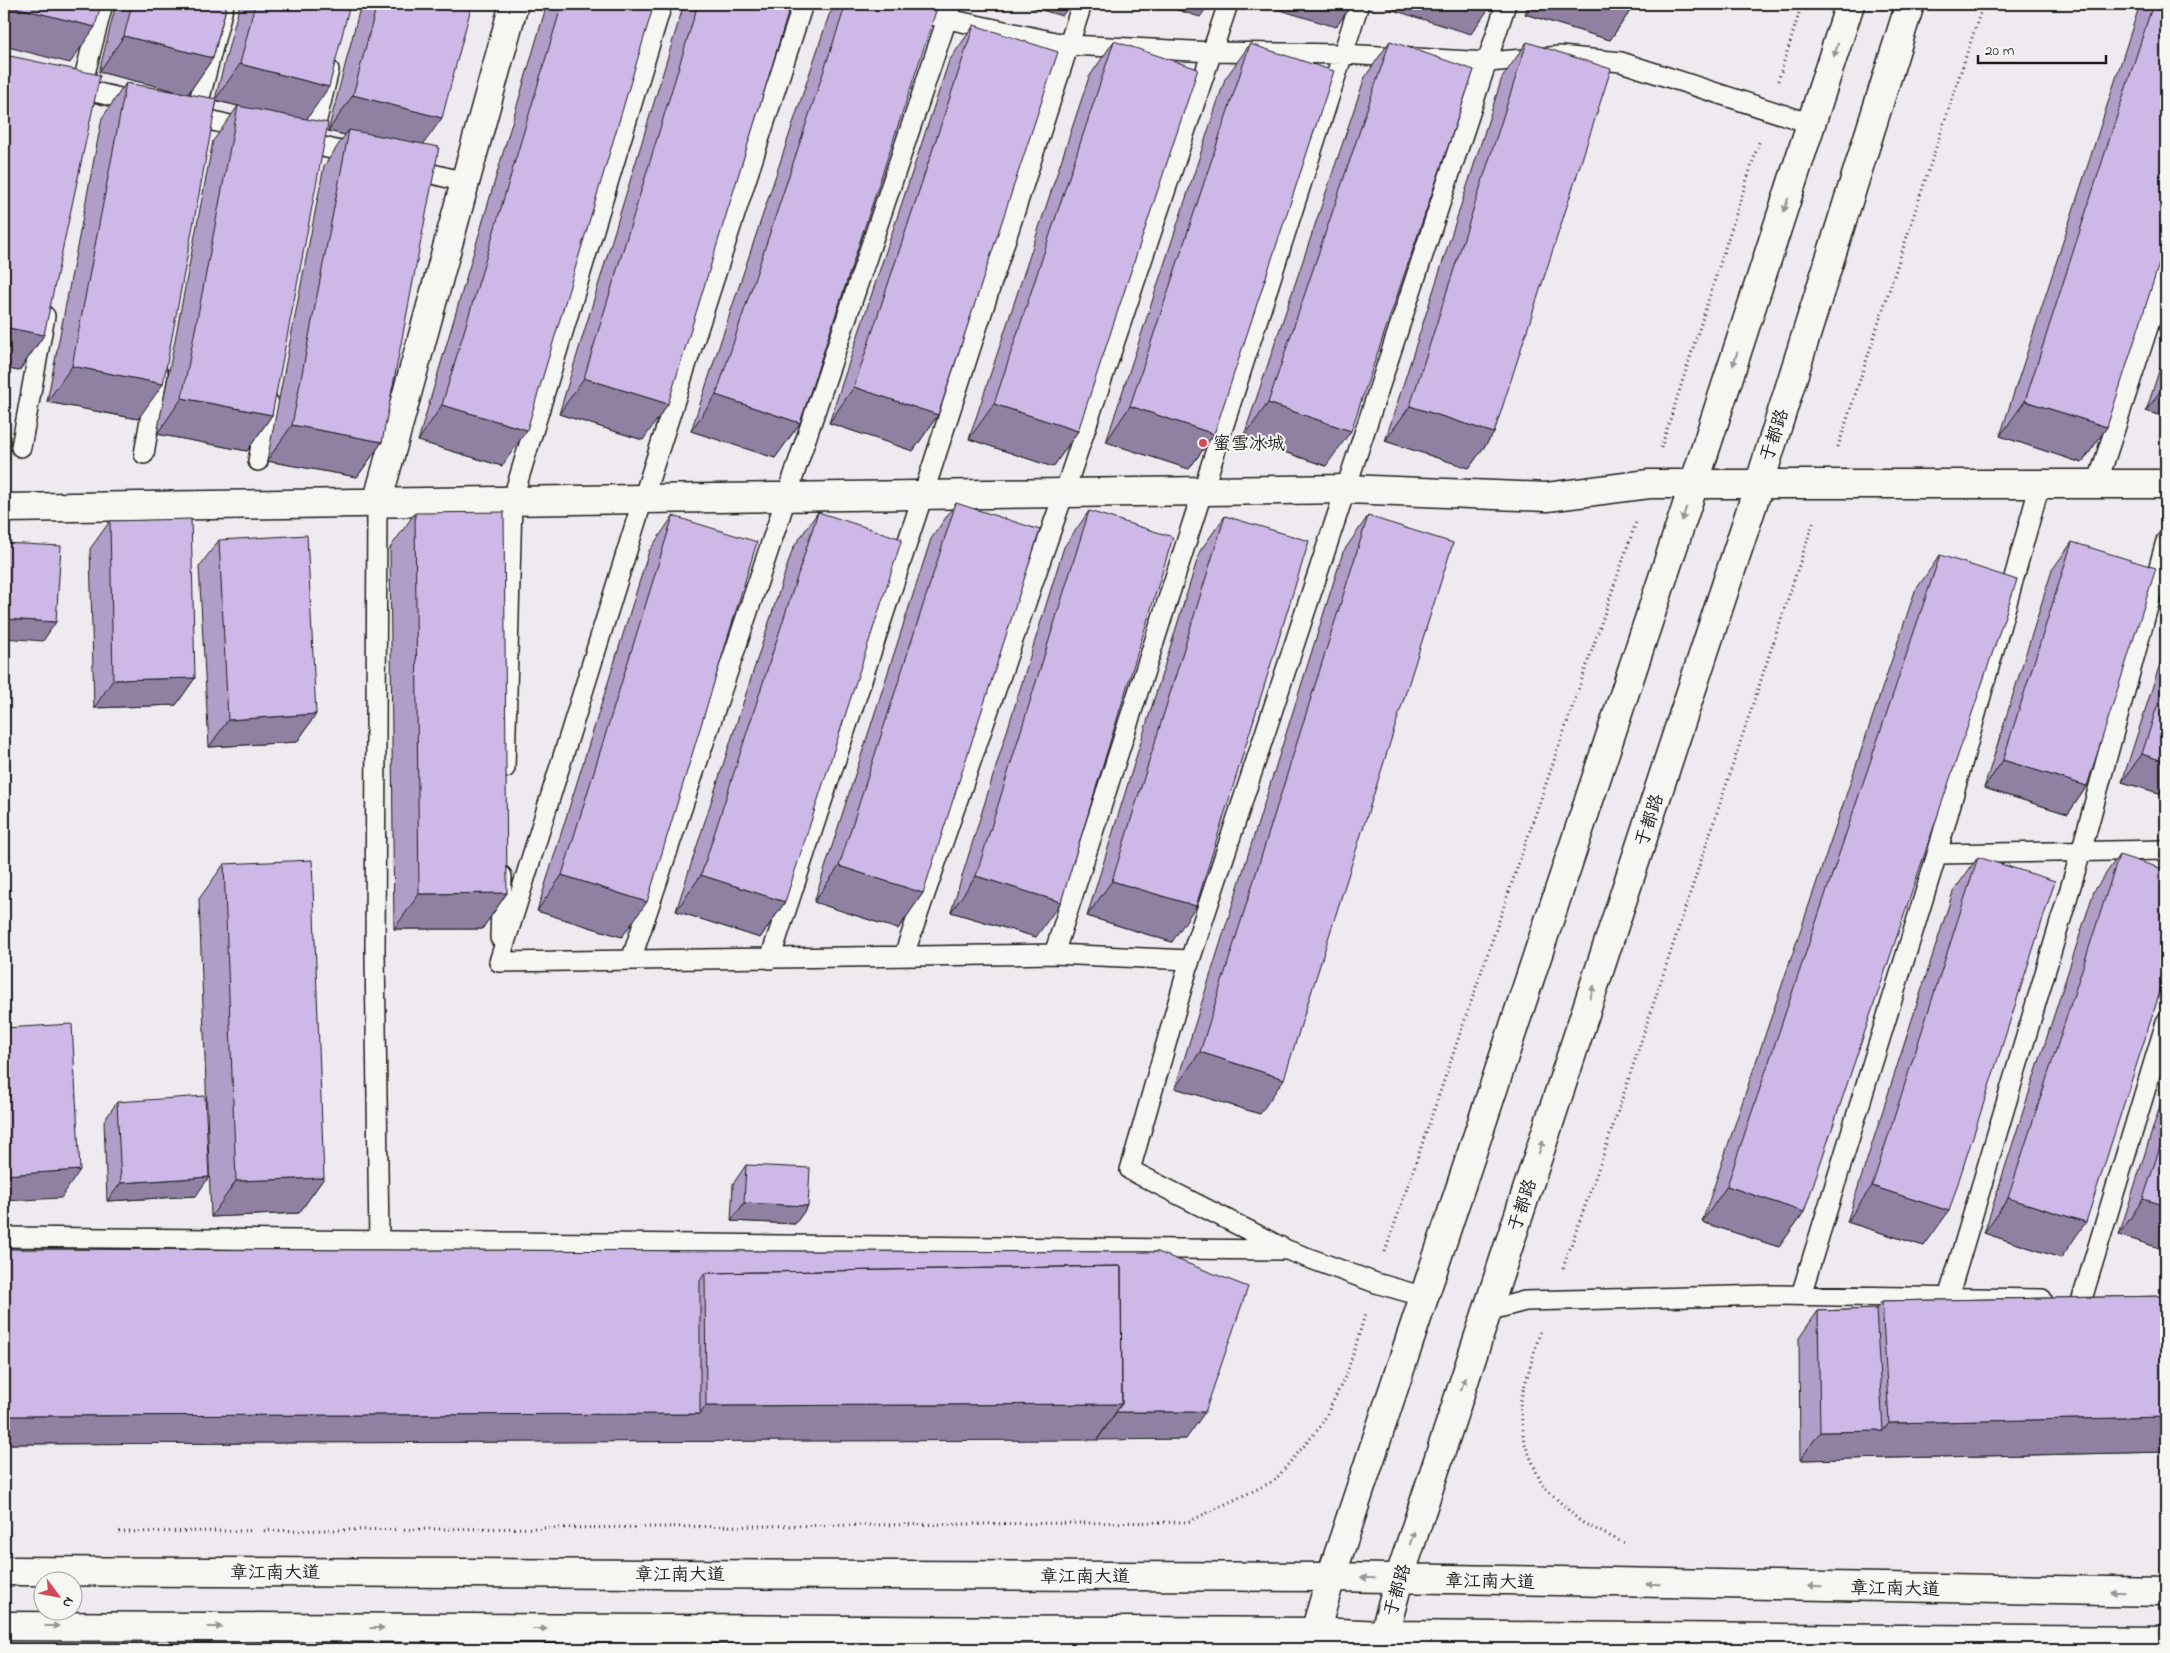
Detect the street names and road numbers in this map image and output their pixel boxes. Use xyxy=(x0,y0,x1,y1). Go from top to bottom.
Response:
street label: 于都路 xyxy=(1755,406,1797,465)
street label: 于都路 xyxy=(1630,791,1672,850)
street label: 于都路 xyxy=(1503,1176,1545,1235)
street label: 章江南大道 xyxy=(230,1561,320,1587)
street label: 于都路 xyxy=(1379,1561,1419,1620)
street label: 章江南大道 xyxy=(635,1563,725,1589)
street label: 章江南大道 xyxy=(1040,1565,1130,1591)
street label: 章江南大道 xyxy=(1445,1569,1535,1597)
street label: 章江南大道 xyxy=(1850,1576,1940,1604)

